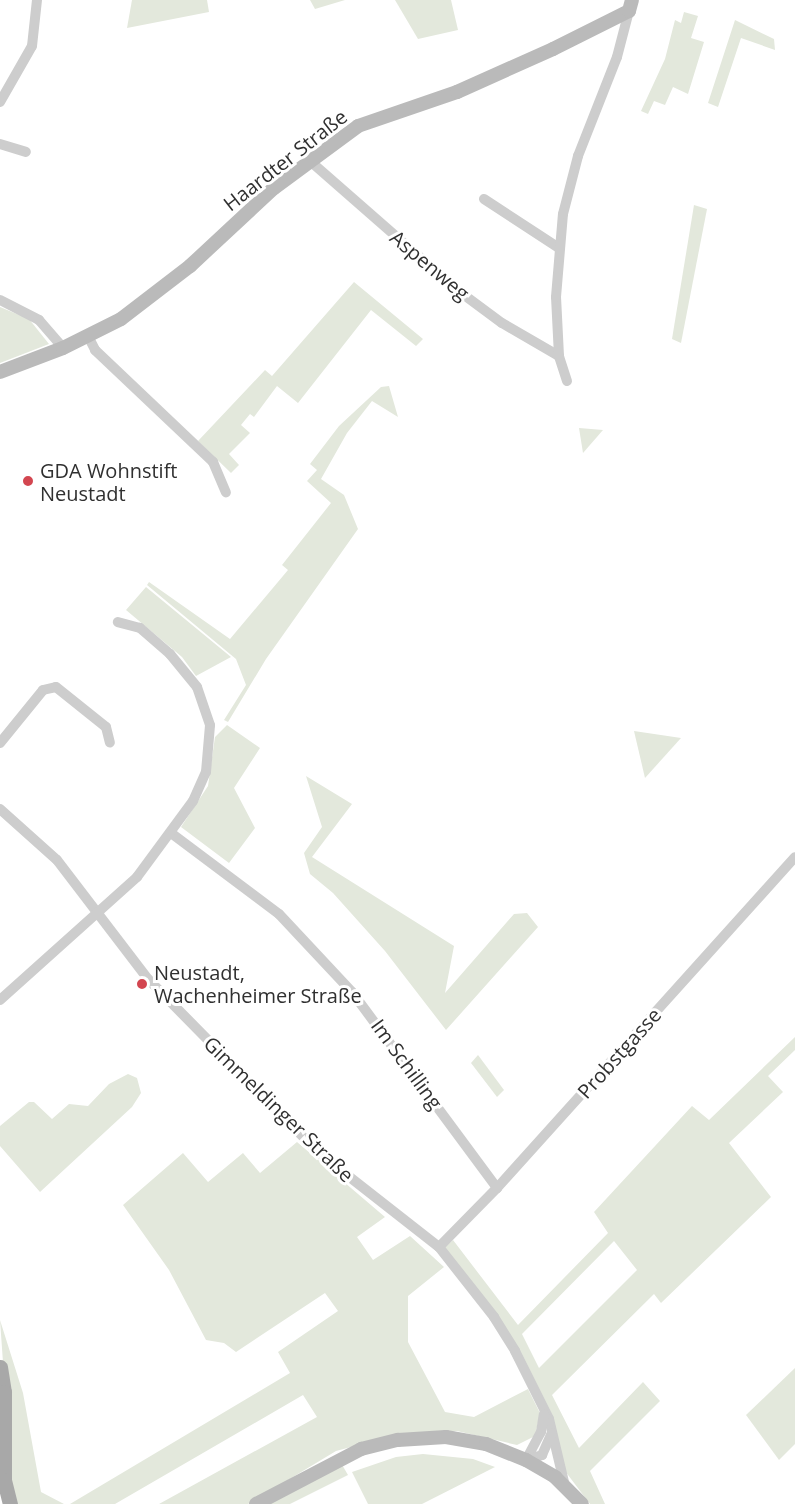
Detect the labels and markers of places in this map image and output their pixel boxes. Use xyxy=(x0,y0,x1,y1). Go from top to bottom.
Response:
place label: GDA Wohnstift Neustadt xyxy=(40,458,177,505)
marker: GDA Wohnstift Neustadt xyxy=(21,474,35,488)
place label: Neustadt, Wachenheimer Straße xyxy=(154,960,362,1007)
marker: Neustadt, Wachenheimer Straße xyxy=(135,977,149,991)

